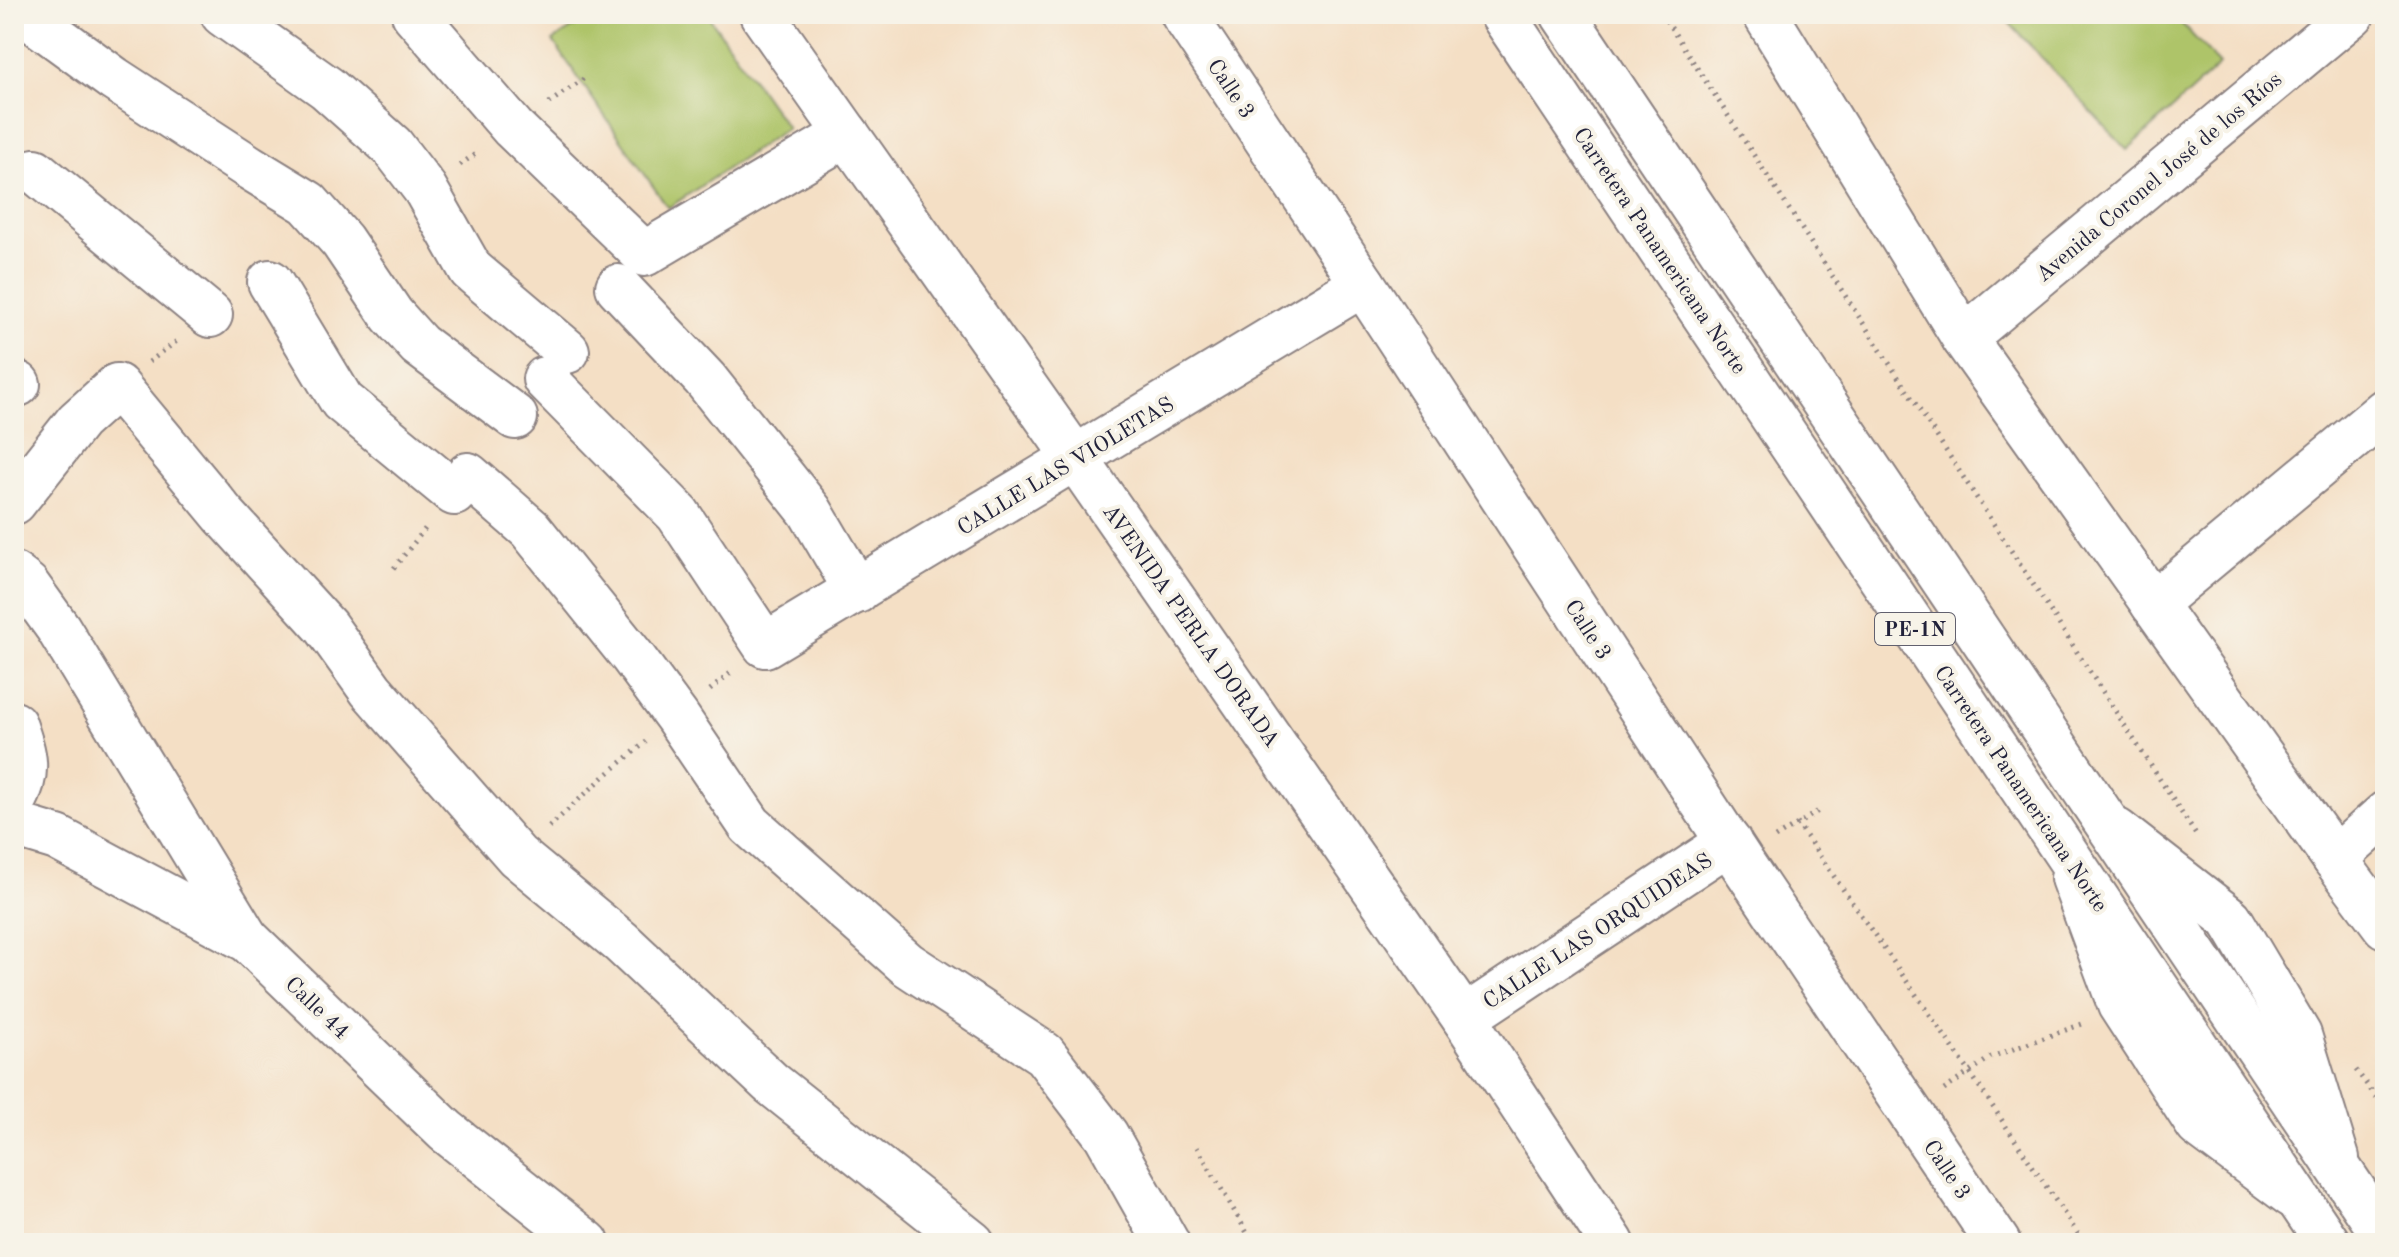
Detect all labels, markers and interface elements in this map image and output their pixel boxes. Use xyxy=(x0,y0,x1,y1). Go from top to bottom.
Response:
street label: Calle 3 xyxy=(1203,55,1258,123)
street label: Avenida Coronel José de los Ríos xyxy=(2032,68,2286,287)
street label: Carretera Panamericana Norte xyxy=(1569,124,1750,378)
street label: CALLE LAS VIOLETAS xyxy=(954,393,1178,540)
street label: AVENIDA PERLA DORADA xyxy=(1098,501,1283,752)
street label: Calle 3 xyxy=(1560,596,1615,664)
road number: PE-1N xyxy=(1875,613,1955,645)
street label: Carretera Panamericana Norte xyxy=(1930,662,2111,916)
street label: CALLE LAS ORQUIDEAS xyxy=(1480,850,1716,1014)
street label: Calle 44 xyxy=(280,973,353,1044)
street label: Calle 3 xyxy=(1919,1136,1974,1204)

